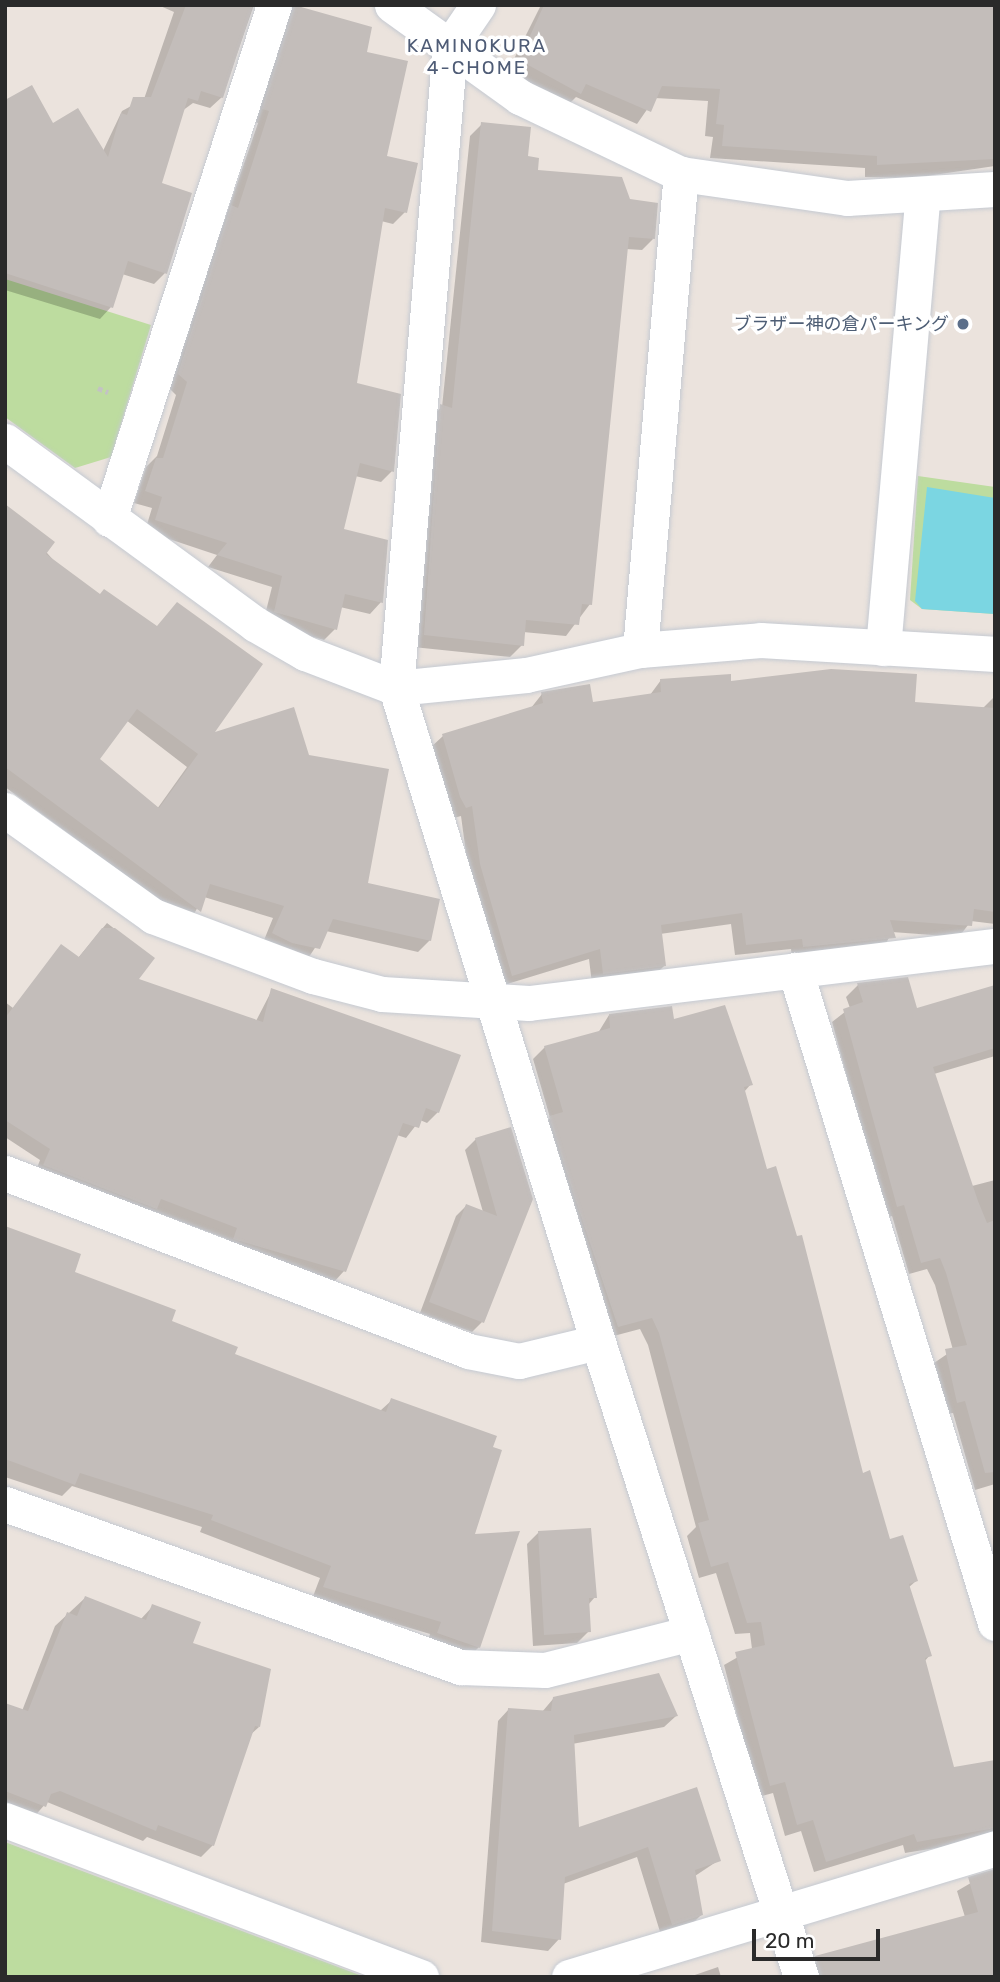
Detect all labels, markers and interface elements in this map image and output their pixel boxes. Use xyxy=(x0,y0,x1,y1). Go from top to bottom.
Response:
district label: KAMINOKURA 4-CHOME xyxy=(408,35,546,79)
place label: ブラザー神の倉パーキング xyxy=(733,313,949,335)
marker: ブラザー神の倉パーキング xyxy=(955,316,971,332)
scale bar xyxy=(755,1916,883,1960)
text: 20 m xyxy=(765,1928,814,1953)

